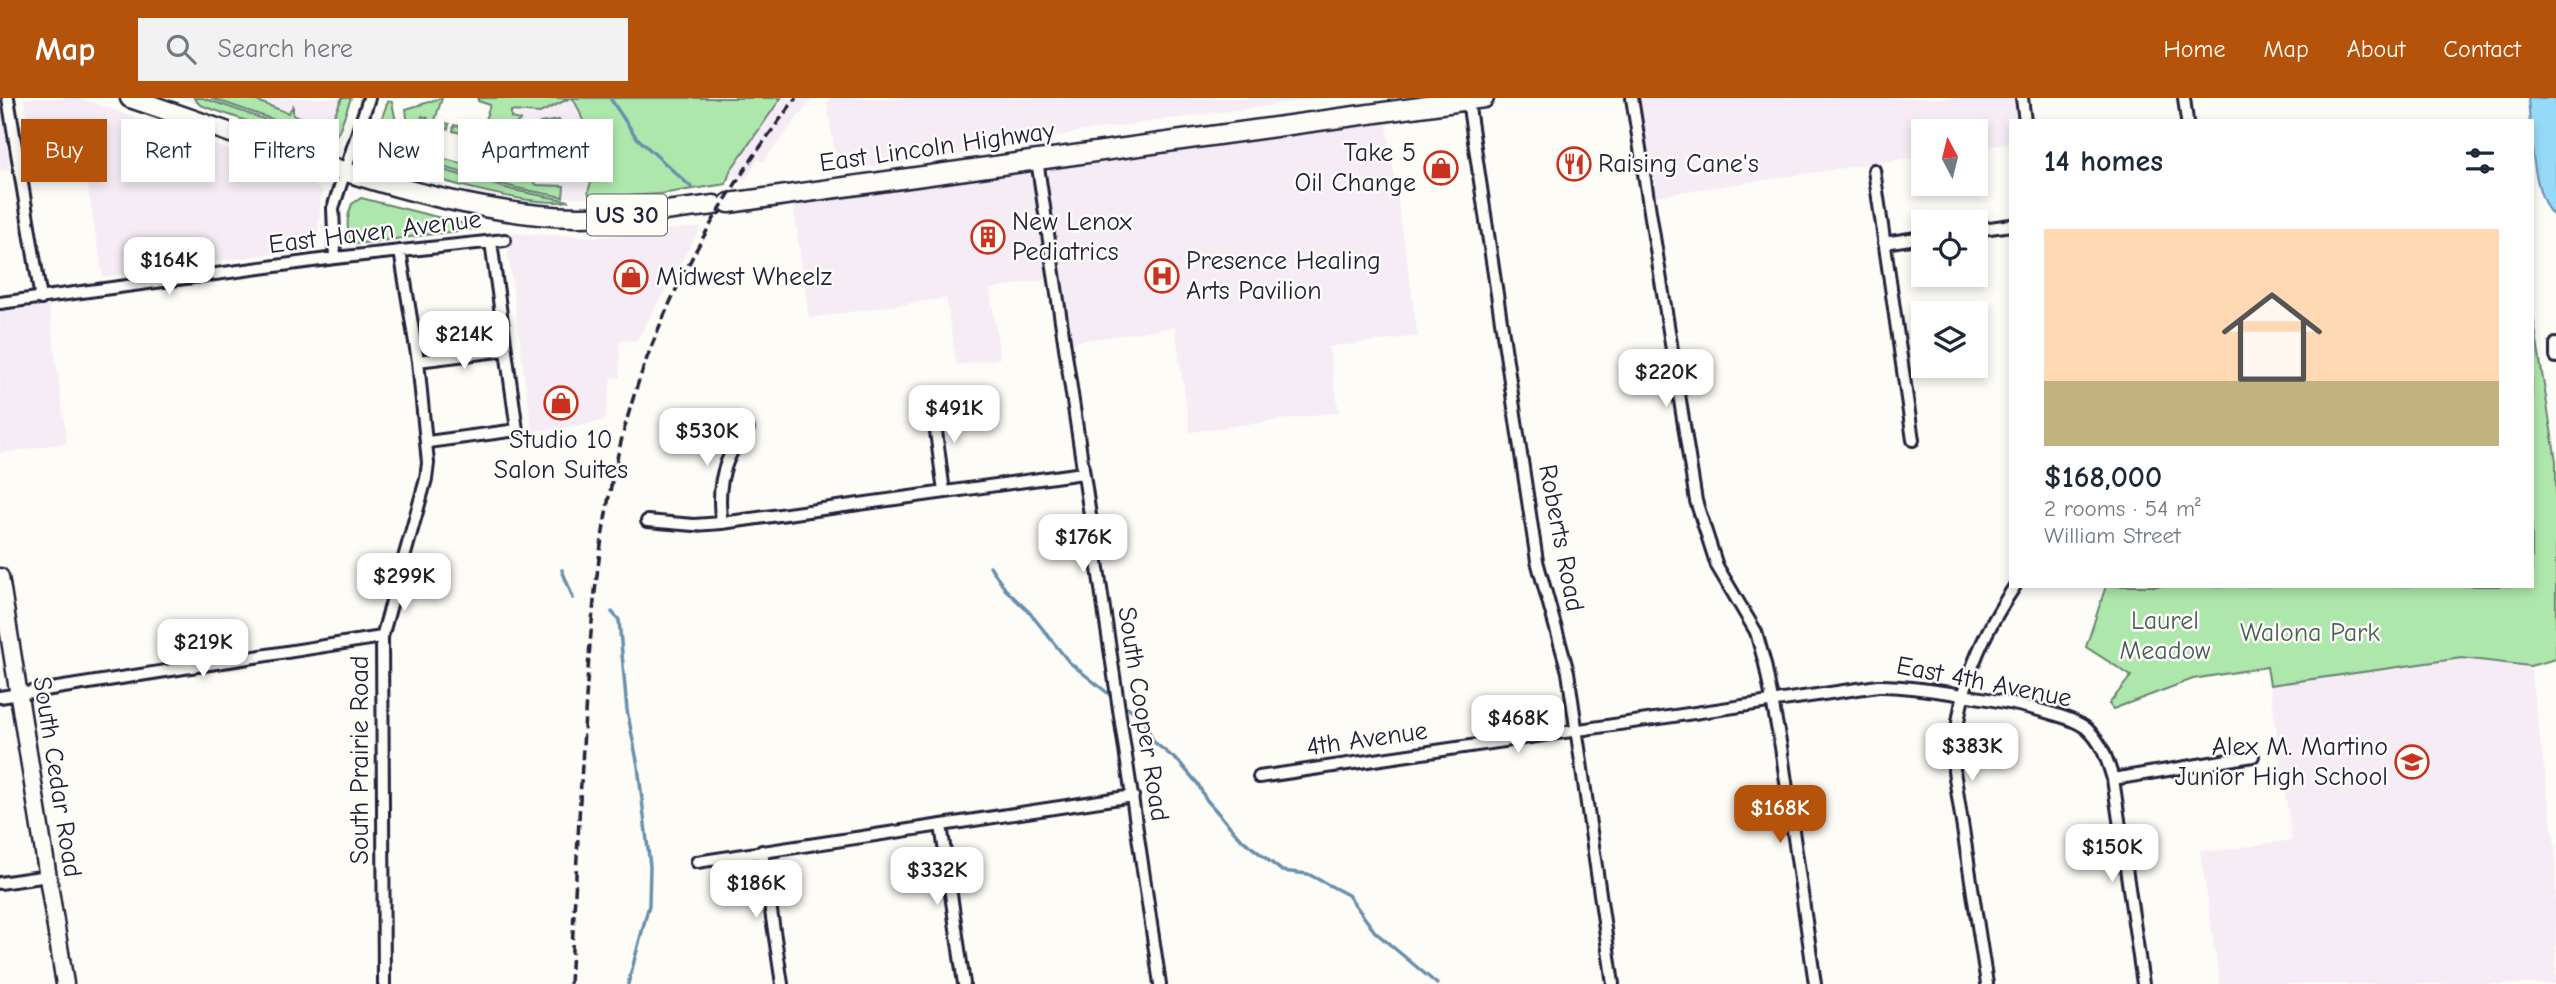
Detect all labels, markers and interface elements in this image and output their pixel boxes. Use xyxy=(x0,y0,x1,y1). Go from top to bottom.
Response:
search box xyxy=(138,18,628,81)
text: Map xyxy=(35,30,96,68)
icon: search xyxy=(162,30,200,68)
text: Search here xyxy=(218,34,353,64)
text: Home xyxy=(2164,35,2225,63)
text: Map xyxy=(2263,35,2309,63)
text: About xyxy=(2347,35,2405,63)
text: Contact xyxy=(2443,35,2521,63)
street label: East Lincoln Highway xyxy=(818,116,1057,178)
chip: Buy xyxy=(21,119,107,182)
chip: Rent xyxy=(121,119,215,182)
chip: Filters xyxy=(229,119,339,182)
chip: New xyxy=(353,119,444,182)
chip: Apartment xyxy=(458,119,613,182)
north arrow xyxy=(1911,119,1988,196)
map controls xyxy=(1911,119,1988,378)
place label: Take 5 Oil Change xyxy=(1295,138,1416,198)
icon: filters xyxy=(2461,142,2499,180)
text: 14 homes xyxy=(2044,144,2163,179)
restaurant icon: Raising Cane's xyxy=(1555,145,1593,183)
shop icon: Take 5 Oil Change xyxy=(1422,149,1460,187)
place label: Raising Cane's xyxy=(1598,149,1759,179)
road number: US 30 xyxy=(587,194,667,236)
street label: East Haven Avenue xyxy=(267,204,483,260)
place label: New Lenox Pediatrics xyxy=(1012,207,1132,267)
button: locate xyxy=(1911,210,1988,287)
building icon: New Lenox Pediatrics xyxy=(969,218,1007,256)
pin: $164K xyxy=(120,238,218,297)
text: $164K xyxy=(140,246,198,273)
place label: Presence Healing Arts Pavilion xyxy=(1186,246,1381,306)
hospital icon: Presence Healing Arts Pavilion xyxy=(1143,257,1181,295)
shop icon: Midwest Wheelz xyxy=(612,258,650,296)
place label: Midwest Wheelz xyxy=(656,262,832,292)
icon: home xyxy=(2209,274,2335,400)
button: layers xyxy=(1911,301,1988,378)
pin: $214K xyxy=(415,312,513,371)
text: $214K xyxy=(435,320,493,347)
pin: $220K xyxy=(1617,350,1715,409)
text: $220K xyxy=(1635,358,1697,385)
shop icon: Studio 10 Salon Suites xyxy=(542,384,580,422)
pin: $491K xyxy=(905,386,1003,445)
text: $491K xyxy=(925,394,983,421)
pin: $530K xyxy=(658,408,756,468)
text: $530K xyxy=(675,417,739,444)
place label: Studio 10 Salon Suites xyxy=(494,425,628,485)
text: $168,000 xyxy=(2044,460,2162,495)
street label: Roberts Road xyxy=(1532,462,1590,614)
text: 2 rooms · 54 m² xyxy=(2044,495,2201,522)
pin: $176K xyxy=(1034,514,1132,574)
text: William Street xyxy=(2044,522,2181,549)
text: $176K xyxy=(1054,523,1112,550)
pin: $299K xyxy=(355,554,453,613)
text: $299K xyxy=(373,562,435,589)
street label: South Cooper Road xyxy=(1111,605,1175,823)
park label: Laurel Meadow xyxy=(2119,606,2211,666)
park label: Walona Park xyxy=(2240,618,2380,648)
pin: $219K xyxy=(154,620,252,679)
text: $219K xyxy=(173,628,233,655)
street label: East 4th Avenue xyxy=(1894,650,2074,714)
street label: South Prairie Road xyxy=(345,655,375,865)
street label: South Cedar Road xyxy=(26,675,88,879)
pin: $468K xyxy=(1469,696,1567,755)
text: $468K xyxy=(1487,704,1549,731)
street label: 4th Avenue xyxy=(1305,716,1429,762)
pin: $383K xyxy=(1923,724,2021,783)
text: $383K xyxy=(1941,732,2003,759)
place label: Alex M. Martino Junior High School xyxy=(2175,732,2388,792)
school or university icon: Alex M. Martino Junior High School xyxy=(2393,743,2431,781)
pin: $168K xyxy=(1731,786,1829,845)
text: $168K xyxy=(1750,794,1810,821)
pin: $150K xyxy=(2063,824,2161,884)
text: $150K xyxy=(2081,833,2143,860)
pin: $332K xyxy=(888,848,986,907)
text: $332K xyxy=(907,856,967,883)
pin: $186K xyxy=(707,860,805,920)
text: $186K xyxy=(726,869,786,896)

